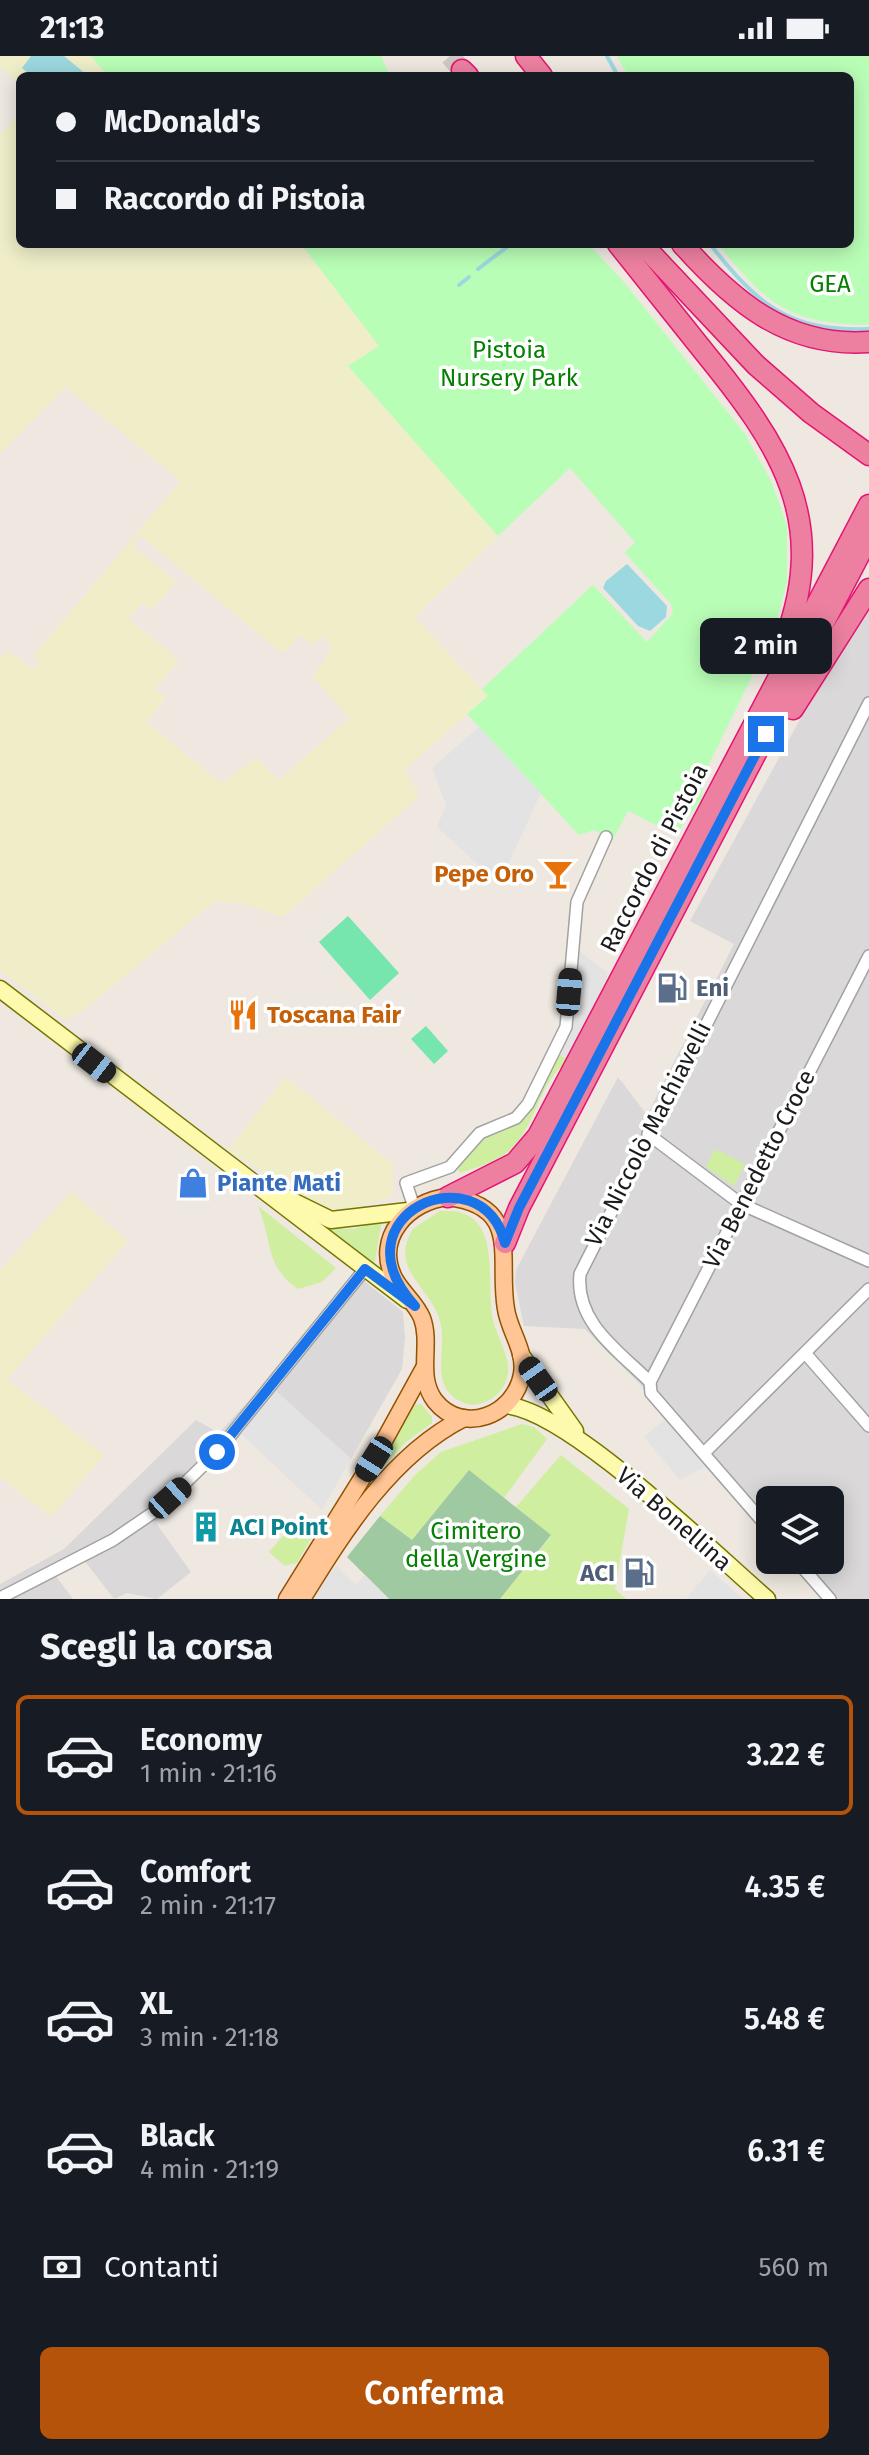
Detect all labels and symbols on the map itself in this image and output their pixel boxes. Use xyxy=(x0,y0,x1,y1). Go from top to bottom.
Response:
park label: GEA xyxy=(809,270,851,298)
park label: Pistoia Nursery Park xyxy=(440,336,579,392)
callout: 2 min xyxy=(700,618,832,674)
route end xyxy=(748,716,784,752)
street label: Raccordo di Pistoia xyxy=(594,759,714,957)
bar icon: Pepe Oro xyxy=(541,857,575,891)
place label: Pepe Oro xyxy=(434,860,534,888)
car xyxy=(555,967,583,1017)
fuel station icon: Eni xyxy=(655,971,689,1005)
place label: Eni xyxy=(696,974,729,1002)
restaurant icon: Toscana Fair xyxy=(226,998,260,1032)
place label: Toscana Fair xyxy=(267,1001,402,1029)
street label: Via Niccolò Machiavelli xyxy=(579,1017,717,1251)
car xyxy=(68,1039,120,1087)
street label: Via Benedetto Croce xyxy=(697,1065,821,1273)
shop icon: Piante Mati xyxy=(176,1166,210,1200)
place label: Piante Mati xyxy=(217,1169,341,1197)
car xyxy=(514,1352,562,1406)
car xyxy=(351,1432,397,1486)
route start xyxy=(199,1434,235,1470)
street label: Via Bonellina xyxy=(611,1461,737,1577)
car xyxy=(144,1473,196,1523)
building icon: ACI Point xyxy=(189,1510,223,1544)
place label: ACI Point xyxy=(229,1513,329,1541)
park label: Cimitero della Vergine xyxy=(405,1517,547,1573)
fuel station icon: ACI xyxy=(622,1556,656,1590)
place label: ACI xyxy=(579,1559,615,1587)

